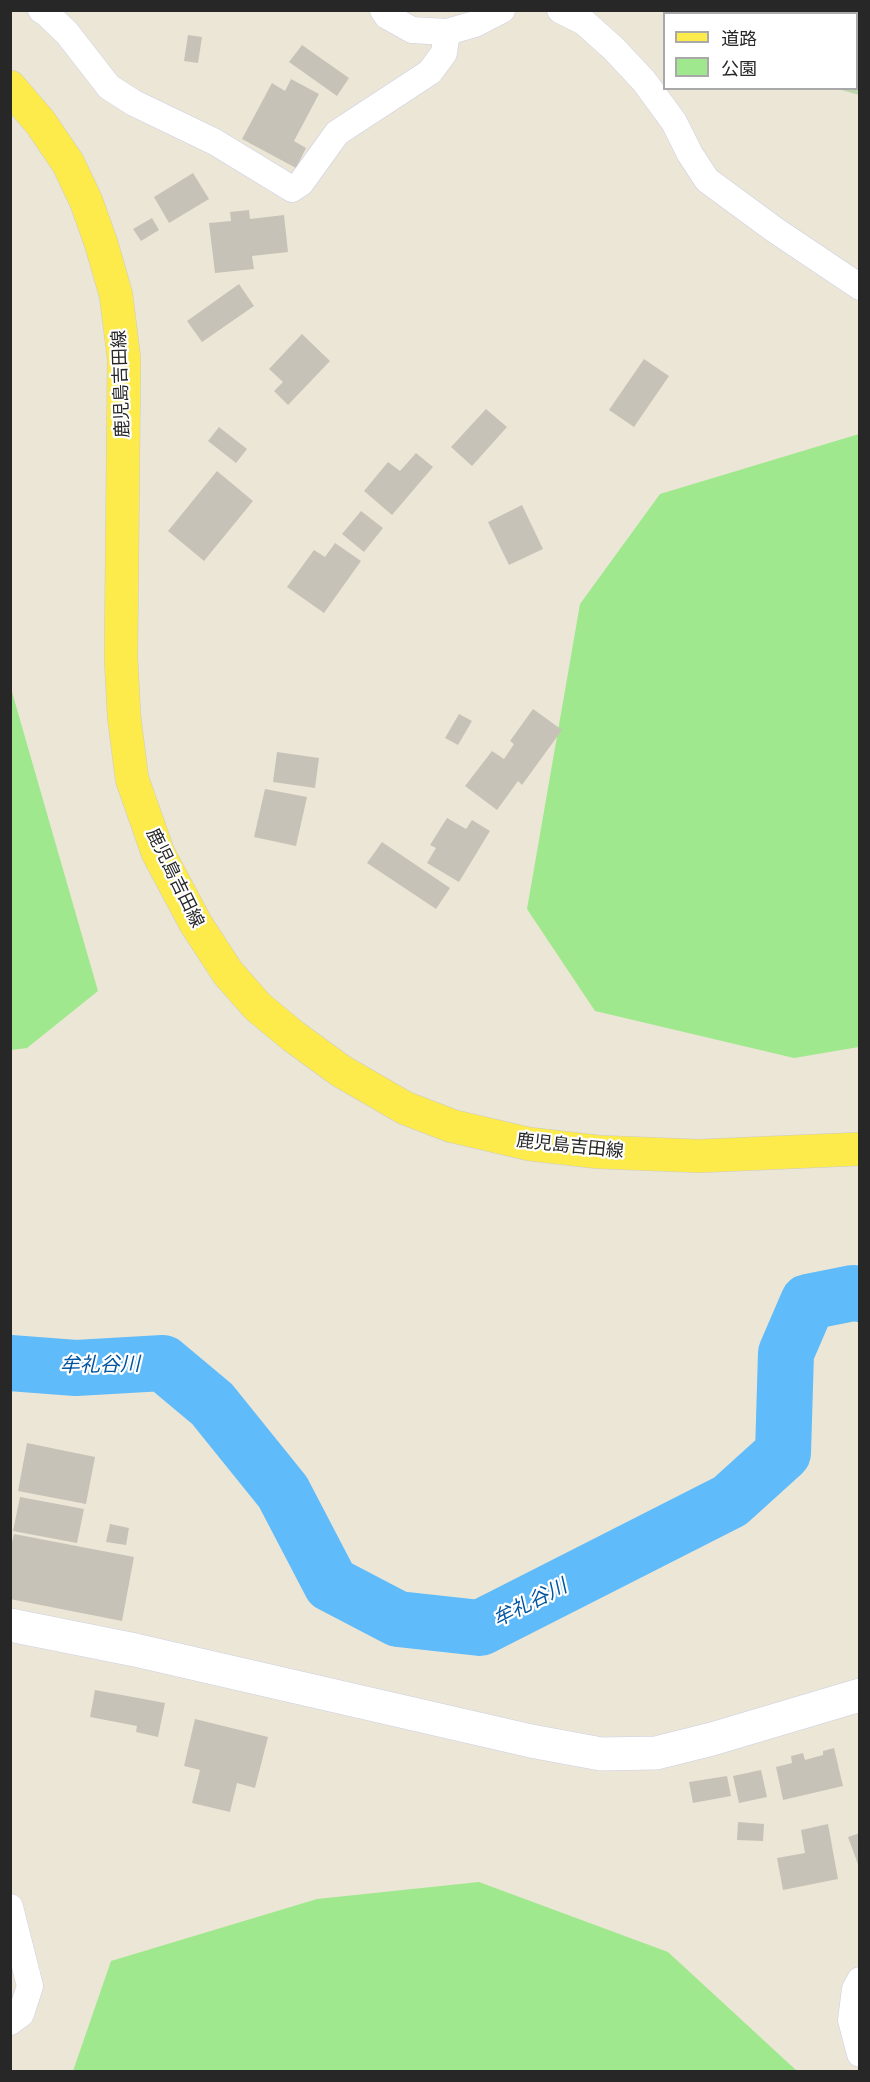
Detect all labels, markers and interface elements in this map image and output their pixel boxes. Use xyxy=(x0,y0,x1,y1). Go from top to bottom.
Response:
legend xyxy=(663,12,858,90)
text: 道路 xyxy=(721,28,757,49)
text: 公園 xyxy=(721,58,757,79)
street label: 鹿児島吉田線 xyxy=(108,330,134,438)
street label: 鹿児島吉田線 xyxy=(142,825,208,931)
street label: 鹿児島吉田線 xyxy=(515,1130,625,1162)
water label: 牟礼谷川 xyxy=(60,1352,140,1378)
water label: 牟礼谷川 xyxy=(489,1574,571,1632)

